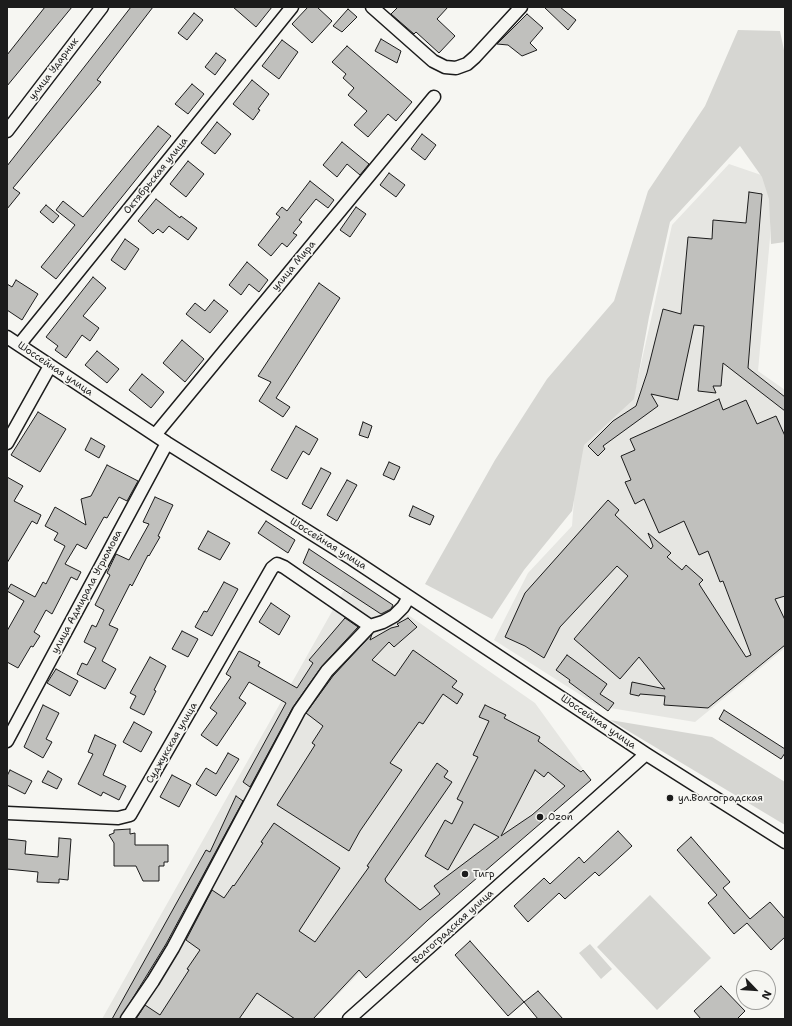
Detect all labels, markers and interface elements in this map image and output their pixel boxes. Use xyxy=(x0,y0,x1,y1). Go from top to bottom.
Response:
street label: улица Ударник xyxy=(27,35,81,103)
street label: Октябрьская улица xyxy=(121,135,191,217)
street label: улица Мира xyxy=(270,239,318,293)
street label: Шоссейная улица xyxy=(15,339,95,399)
street label: Шоссейная улица xyxy=(287,515,369,573)
street label: улица Адмирала Угрюмова xyxy=(49,528,125,656)
street label: Шоссейная улица xyxy=(558,692,638,752)
street label: Суджукская улица xyxy=(144,700,200,786)
place label: ул.Волгоградская xyxy=(678,792,763,804)
marker: ул.Волгоградская xyxy=(665,793,675,803)
place label: Ozon xyxy=(548,811,573,823)
marker: Ozon xyxy=(535,812,545,822)
place label: Тигр xyxy=(473,868,495,880)
marker: Тигр xyxy=(460,869,470,879)
street label: Волгоградская улица xyxy=(410,887,496,967)
north arrow xyxy=(736,970,776,1010)
text: N xyxy=(758,988,775,1002)

